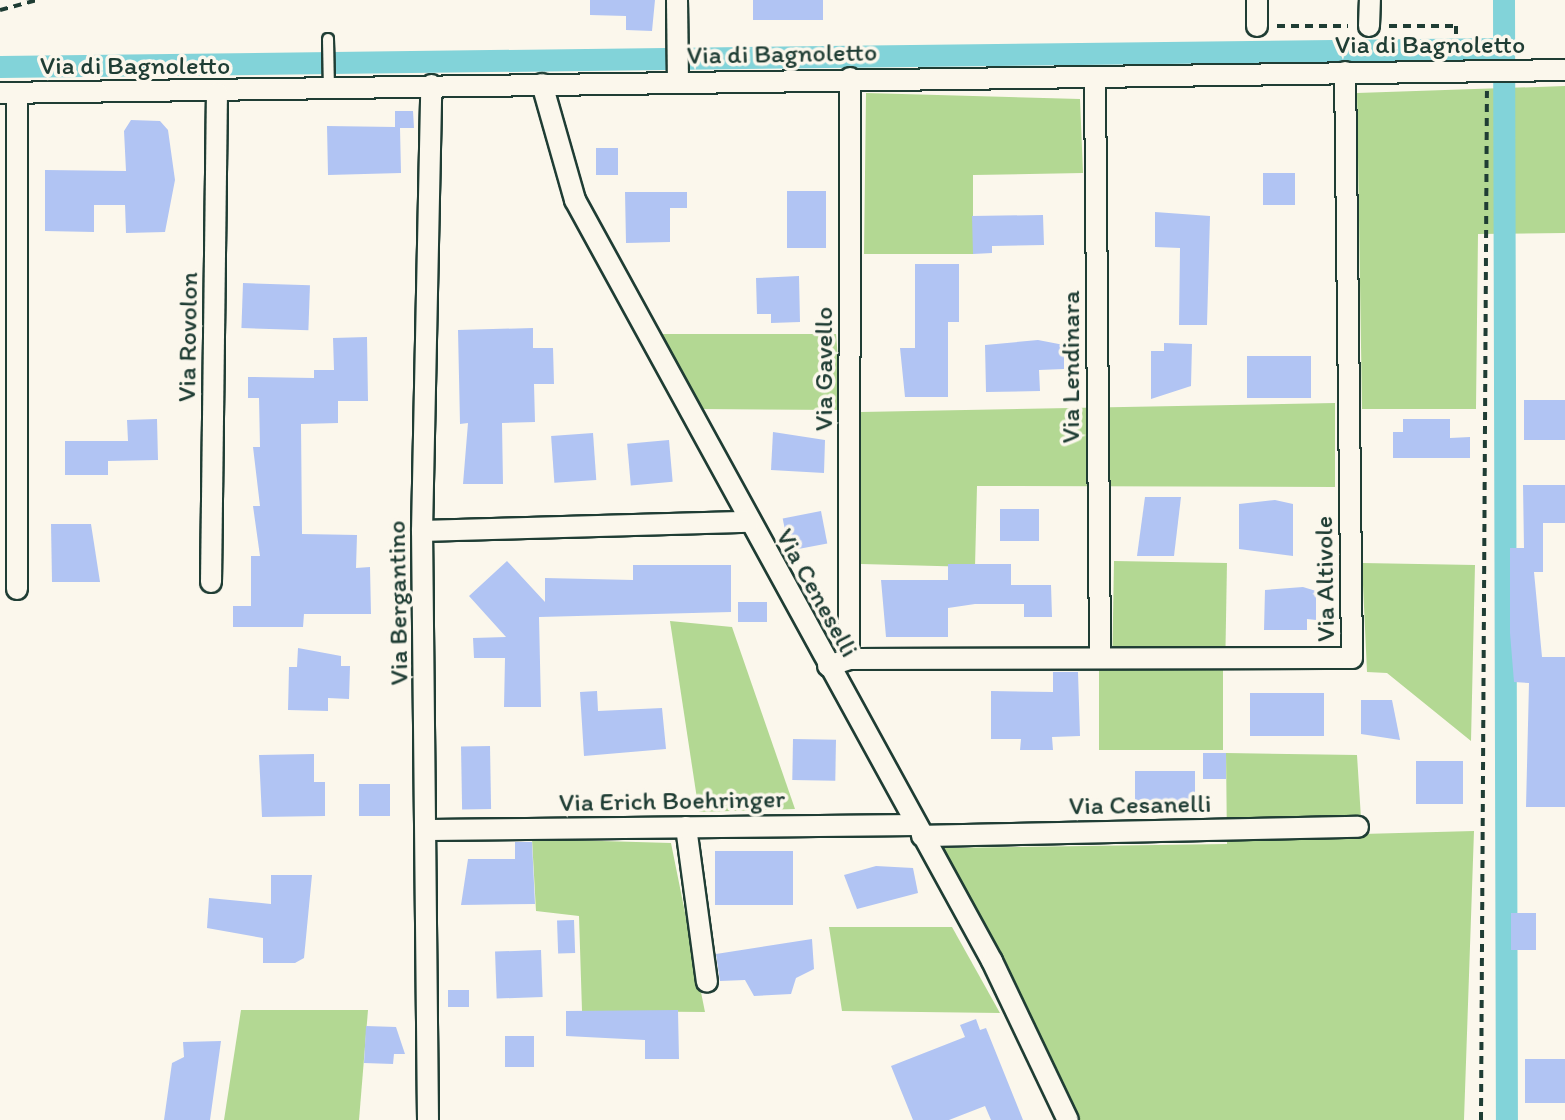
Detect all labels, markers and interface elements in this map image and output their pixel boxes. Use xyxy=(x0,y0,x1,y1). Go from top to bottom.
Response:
street label: Via di Bagnoletto xyxy=(1335,29,1525,61)
street label: Via di Bagnoletto xyxy=(687,37,877,71)
street label: Via di Bagnoletto xyxy=(40,50,230,82)
street label: Via Rovolon xyxy=(171,272,205,402)
street label: Via Lendinara xyxy=(1055,290,1087,444)
street label: Via Gavello xyxy=(808,307,840,431)
street label: Via Altivole xyxy=(1308,516,1342,642)
street label: Via Bergantino xyxy=(381,521,415,685)
street label: Via Ceneselli xyxy=(769,523,865,663)
street label: Via Erich Boehringer xyxy=(559,783,785,819)
street label: Via Cesanelli xyxy=(1069,788,1211,822)

